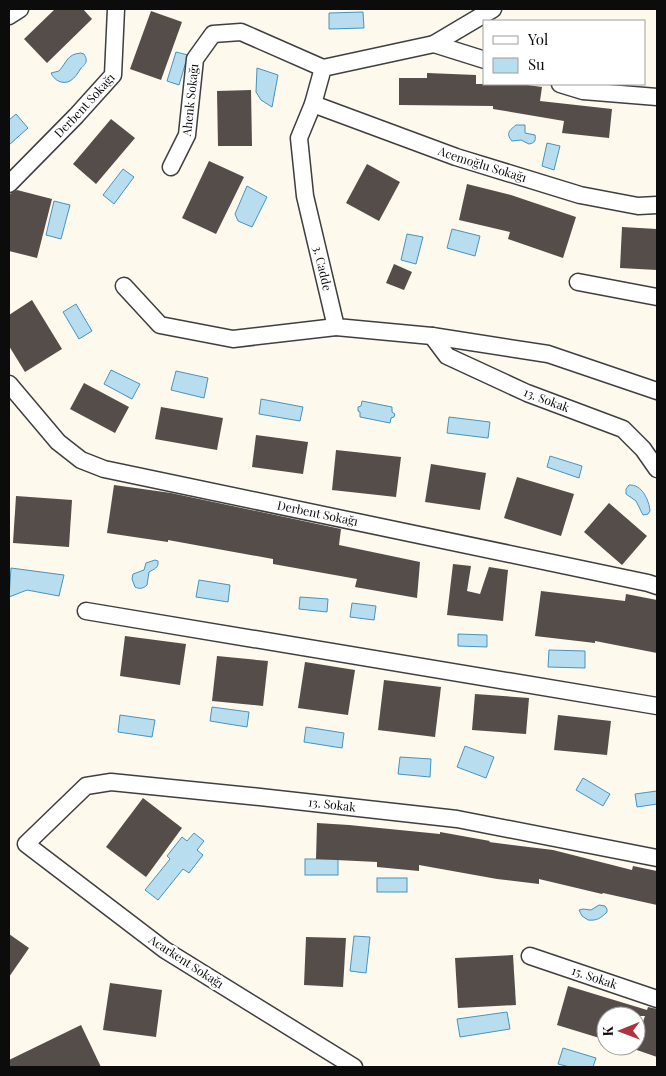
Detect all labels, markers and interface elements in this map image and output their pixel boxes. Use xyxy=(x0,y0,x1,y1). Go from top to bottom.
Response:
legend xyxy=(483,20,646,85)
text: Yol xyxy=(527,29,548,49)
text: Su xyxy=(528,54,545,74)
street label: Ahenk Sokağı xyxy=(178,62,202,138)
street label: Derbent Sokağı xyxy=(50,69,118,141)
street label: Acemoğlu Sokağı xyxy=(435,142,529,185)
street label: 3. Cadde xyxy=(310,244,336,292)
street label: 13. Sokak xyxy=(521,384,572,415)
street label: Derbent Sokağı xyxy=(276,497,360,529)
street label: 13. Sokak xyxy=(307,793,357,815)
street label: Acarkent Sokağı xyxy=(145,930,227,992)
street label: 15. Sokak xyxy=(570,962,620,992)
north arrow xyxy=(596,1006,646,1056)
text: K xyxy=(598,1025,617,1036)

